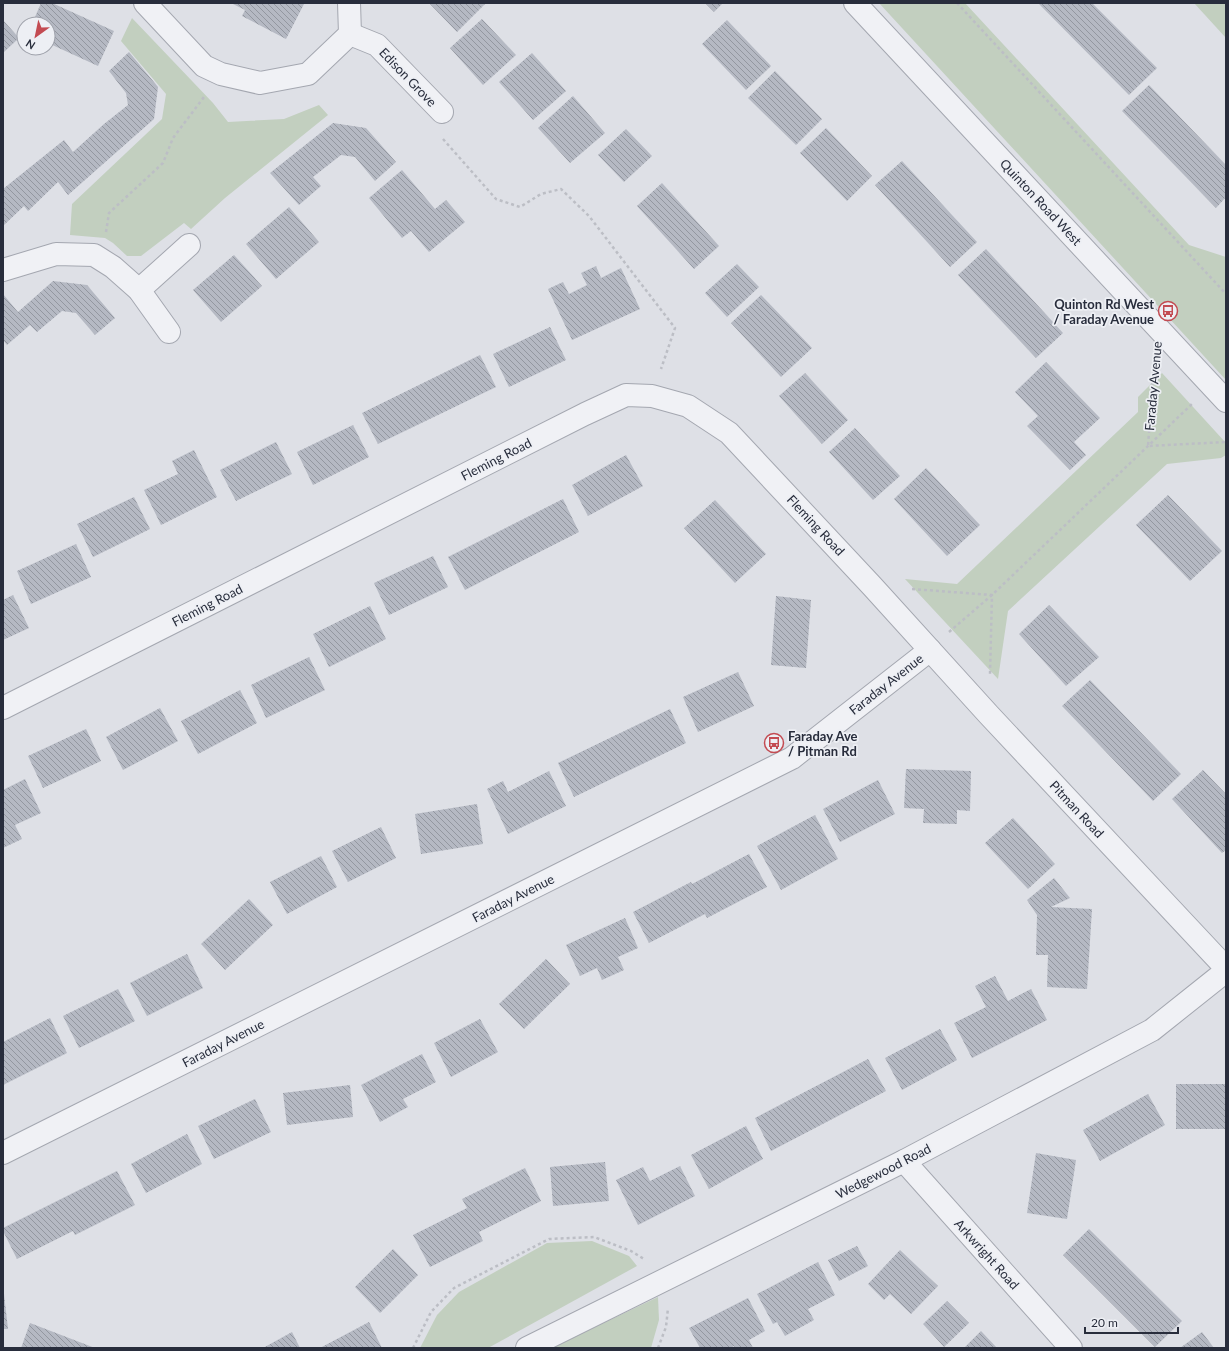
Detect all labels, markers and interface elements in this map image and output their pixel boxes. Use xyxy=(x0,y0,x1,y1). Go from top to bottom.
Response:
north arrow xyxy=(16,16,56,56)
text: N xyxy=(23,37,37,53)
street label: Edison Grove xyxy=(376,44,440,110)
street label: Quinton Road West xyxy=(997,155,1085,249)
place label: Quinton Rd West / Faraday Avenue xyxy=(1054,296,1154,327)
bus stop icon: Quinton Rd West / Faraday Avenue xyxy=(1157,300,1179,322)
street label: Faraday Avenue xyxy=(1141,340,1165,431)
street label: Fleming Road xyxy=(458,434,534,484)
street label: Fleming Road xyxy=(784,491,848,559)
street label: Fleming Road xyxy=(169,580,245,630)
street label: Faraday Avenue xyxy=(846,650,926,718)
place label: Faraday Ave / Pitman Rd xyxy=(788,728,858,759)
bus stop icon: Faraday Ave / Pitman Rd xyxy=(763,732,785,754)
street label: Pitman Road xyxy=(1047,777,1107,841)
street label: Faraday Avenue xyxy=(469,870,557,926)
street label: Faraday Avenue xyxy=(179,1015,267,1071)
street label: Wedgewood Road xyxy=(833,1140,933,1202)
street label: Arkwright Road xyxy=(951,1216,1023,1292)
scale bar xyxy=(1085,1309,1178,1335)
text: 20 m xyxy=(1091,1315,1118,1330)

